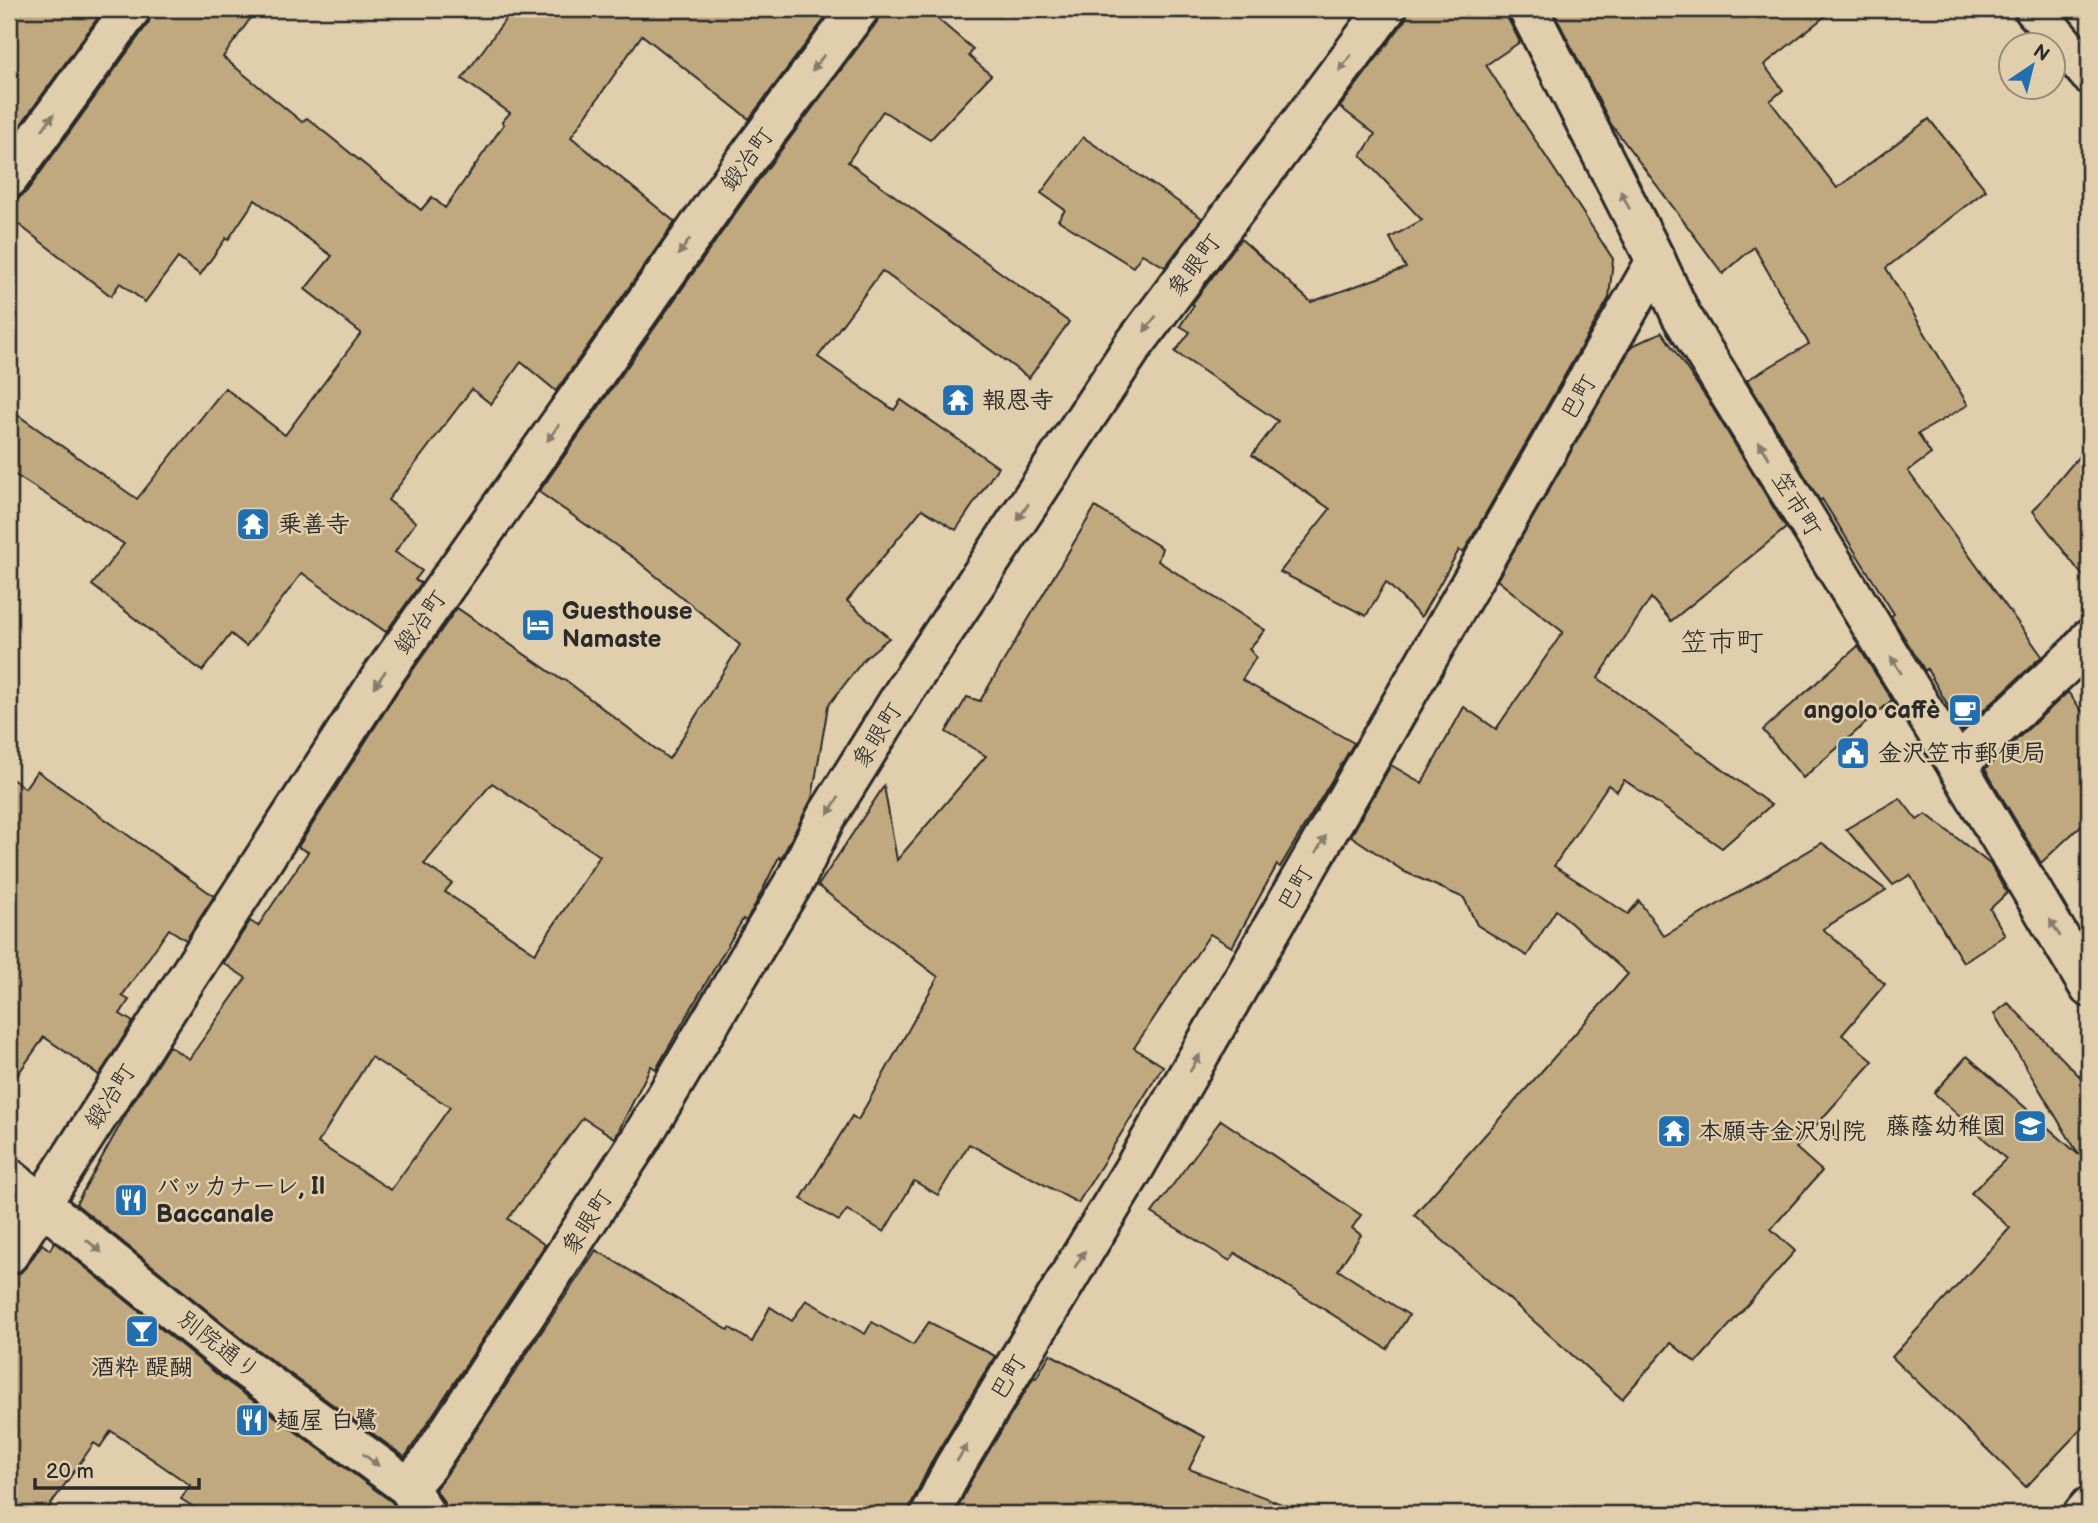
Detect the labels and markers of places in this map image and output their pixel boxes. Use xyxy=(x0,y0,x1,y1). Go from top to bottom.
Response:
temple icon: 報恩寺 xyxy=(939,381,977,419)
place label: 報恩寺 xyxy=(982,386,1054,415)
temple icon: 乗善寺 xyxy=(234,505,272,543)
place label: 乗善寺 xyxy=(278,510,350,539)
place label: Guesthouse Namaste xyxy=(562,597,693,654)
hotel icon: Guesthouse Namaste xyxy=(519,606,557,644)
cafe icon: angolo caffè xyxy=(1946,691,1984,729)
place label: angolo caffè xyxy=(1803,696,1940,725)
public building icon: 金沢笠市郵便局 xyxy=(1834,734,1872,772)
place label: 金沢笠市郵便局 xyxy=(1878,739,2046,768)
school or university icon: 藤蔭幼稚園 xyxy=(2011,1107,2049,1145)
temple icon: 本願寺金沢別院 xyxy=(1655,1112,1693,1150)
place label: 藤蔭幼稚園 xyxy=(1886,1112,2006,1141)
place label: 本願寺金沢別院 xyxy=(1698,1117,1866,1146)
place label: バッカナーレ, Il Baccanale xyxy=(156,1172,325,1229)
restaurant icon: バッカナーレ, Il Baccanale xyxy=(112,1181,150,1219)
bar icon: 酒粋 醍醐 xyxy=(123,1312,161,1350)
place label: 酒粋 醍醐 xyxy=(91,1353,193,1382)
restaurant icon: 麺屋 白鷺 xyxy=(233,1401,271,1439)
place label: 麺屋 白鷺 xyxy=(276,1406,378,1435)

